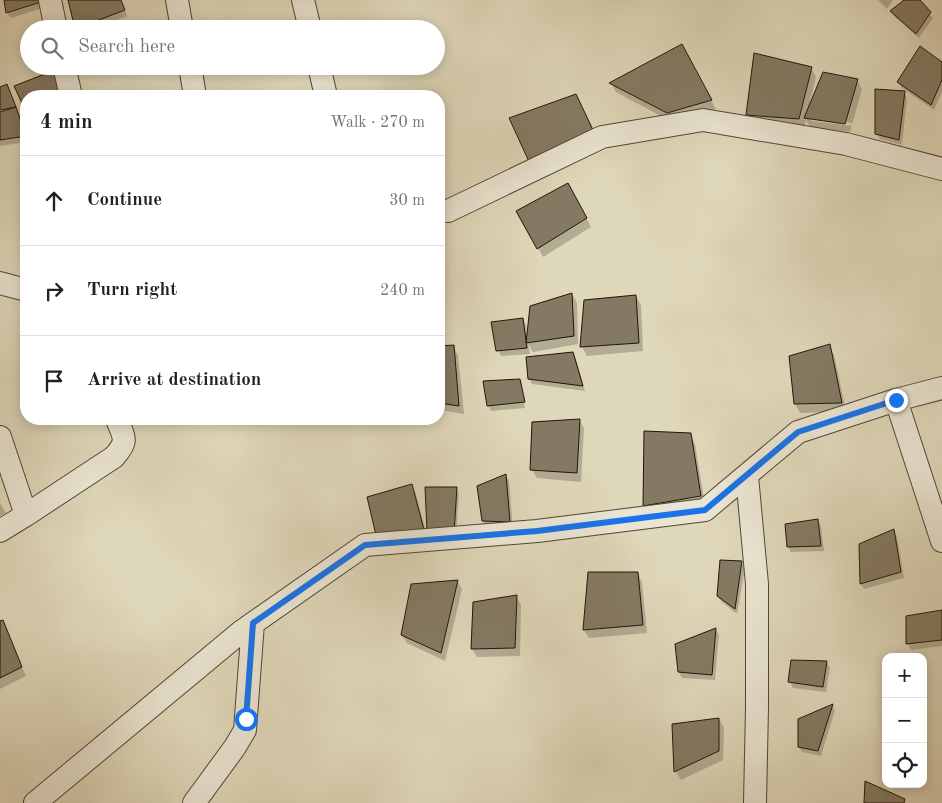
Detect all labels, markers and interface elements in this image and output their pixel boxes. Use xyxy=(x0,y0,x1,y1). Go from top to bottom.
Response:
search box xyxy=(20,20,445,75)
icon: search xyxy=(38,34,66,62)
text: Search here xyxy=(78,38,175,57)
text: 4 min xyxy=(40,112,93,133)
text: Walk · 270 m xyxy=(330,115,425,131)
icon: ahead xyxy=(40,187,68,215)
text: Continue xyxy=(87,191,162,210)
text: 30 m xyxy=(389,193,425,209)
icon: right xyxy=(40,277,68,305)
text: Turn right xyxy=(87,281,177,300)
text: 240 m xyxy=(380,283,425,299)
icon: arrive xyxy=(40,367,68,395)
text: Arrive at destination xyxy=(87,371,261,390)
route end xyxy=(885,389,908,412)
map controls xyxy=(882,653,927,788)
button: + xyxy=(882,653,927,698)
button: − xyxy=(882,698,927,743)
route start xyxy=(235,708,258,731)
button: locate xyxy=(882,743,927,788)

